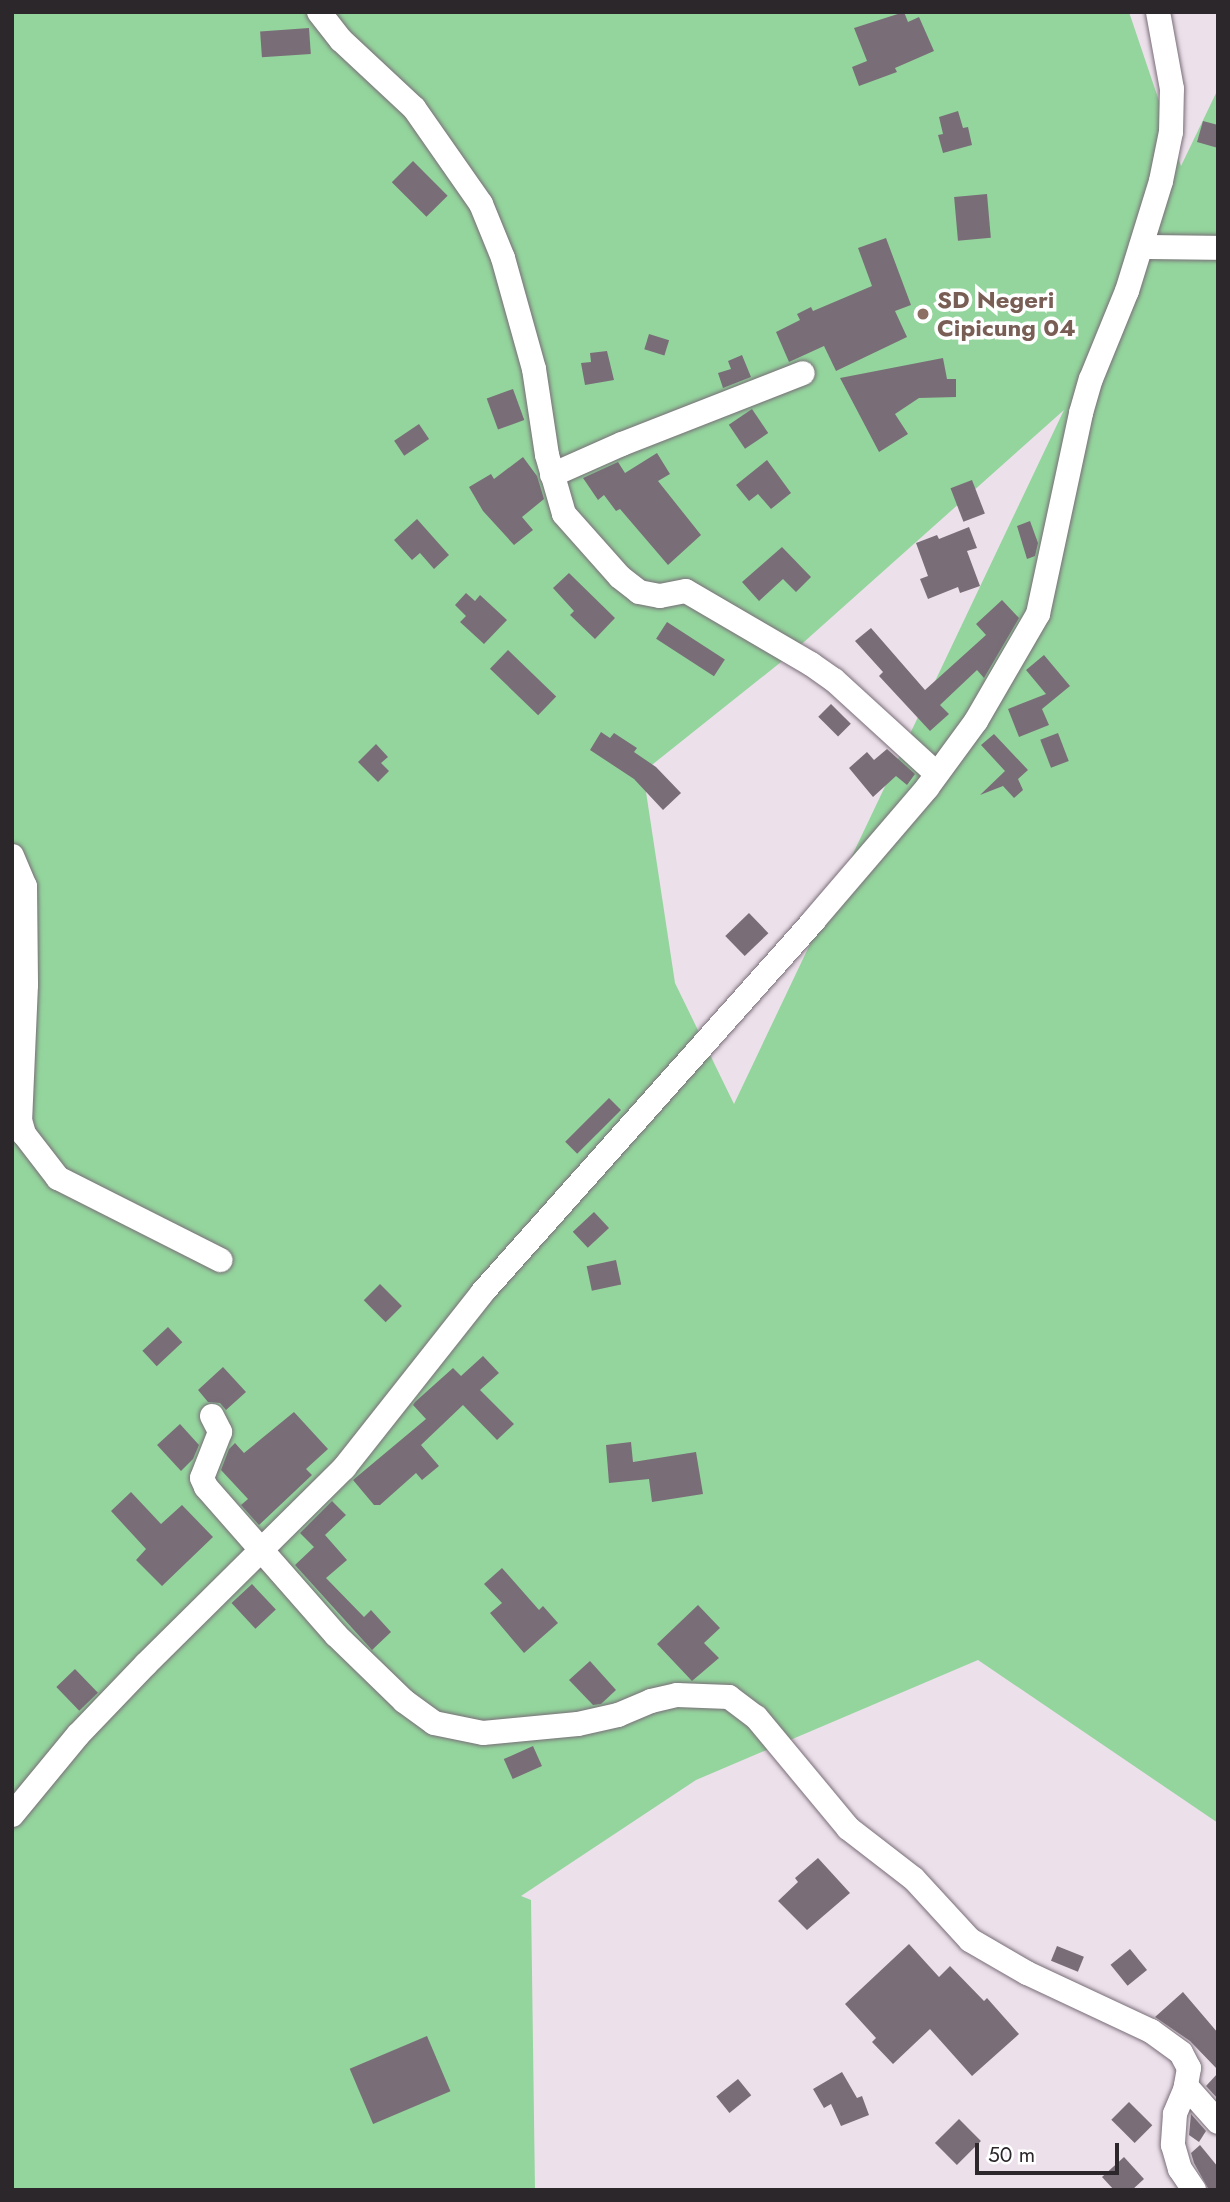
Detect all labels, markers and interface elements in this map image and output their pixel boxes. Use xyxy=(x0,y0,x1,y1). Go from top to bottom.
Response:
place label: SD Negeri Cipicung 04 xyxy=(937,286,1076,342)
marker: SD Negeri Cipicung 04 xyxy=(915,306,931,322)
scale bar xyxy=(978,2128,1122,2172)
text: 50 m xyxy=(988,2140,1035,2170)

